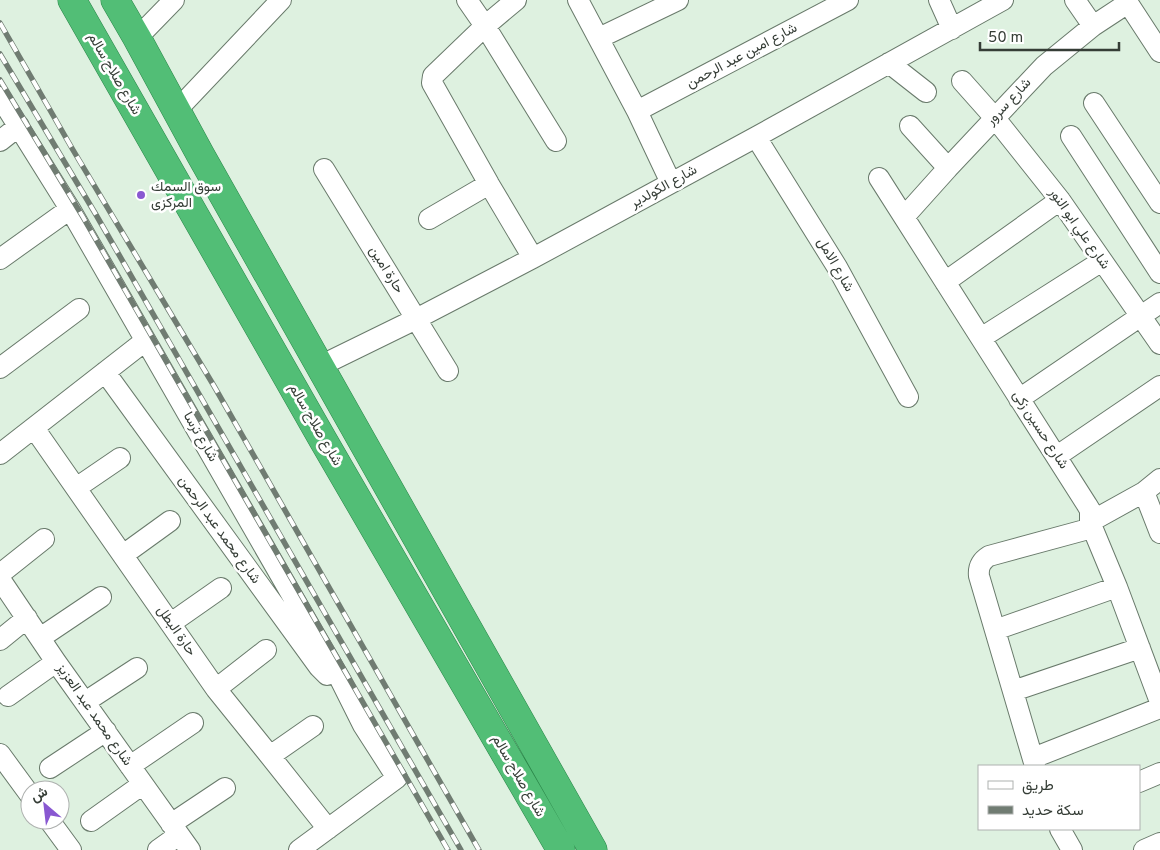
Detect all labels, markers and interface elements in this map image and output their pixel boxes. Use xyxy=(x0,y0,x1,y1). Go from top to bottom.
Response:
street label: شارع امين عبد الرحمن xyxy=(684,20,801,93)
scale bar xyxy=(980,20,1119,52)
text: 50 m xyxy=(988,29,1023,48)
street label: شارع صلاح سالم xyxy=(83,30,144,119)
street label: شارع سرور xyxy=(982,75,1036,131)
street label: شارع الكولدير xyxy=(627,162,701,214)
place label: سوق السمك المركزى xyxy=(151,179,221,212)
street label: شارع علي ابو النور xyxy=(1042,184,1113,274)
marker: سوق السمك المركزى xyxy=(135,189,147,201)
street label: شارع الامل xyxy=(812,235,857,296)
street label: حارة امين xyxy=(365,243,407,297)
street label: شارع صلاح سالم xyxy=(284,381,345,470)
street label: شارع حسين زكى xyxy=(1007,387,1072,473)
street label: شارع ترسا xyxy=(178,409,221,465)
street label: شارع محمد عبد الرحمن xyxy=(173,473,264,588)
street label: حارة البطل xyxy=(153,603,199,659)
street label: شارع محمد عبد العزيز xyxy=(51,660,136,770)
street label: شارع صلاح سالم xyxy=(487,732,548,821)
legend xyxy=(978,765,1140,830)
text: طريق xyxy=(1022,777,1054,796)
north arrow xyxy=(20,780,70,830)
text: ش xyxy=(28,783,51,806)
text: سكة حديد xyxy=(1022,802,1084,821)

